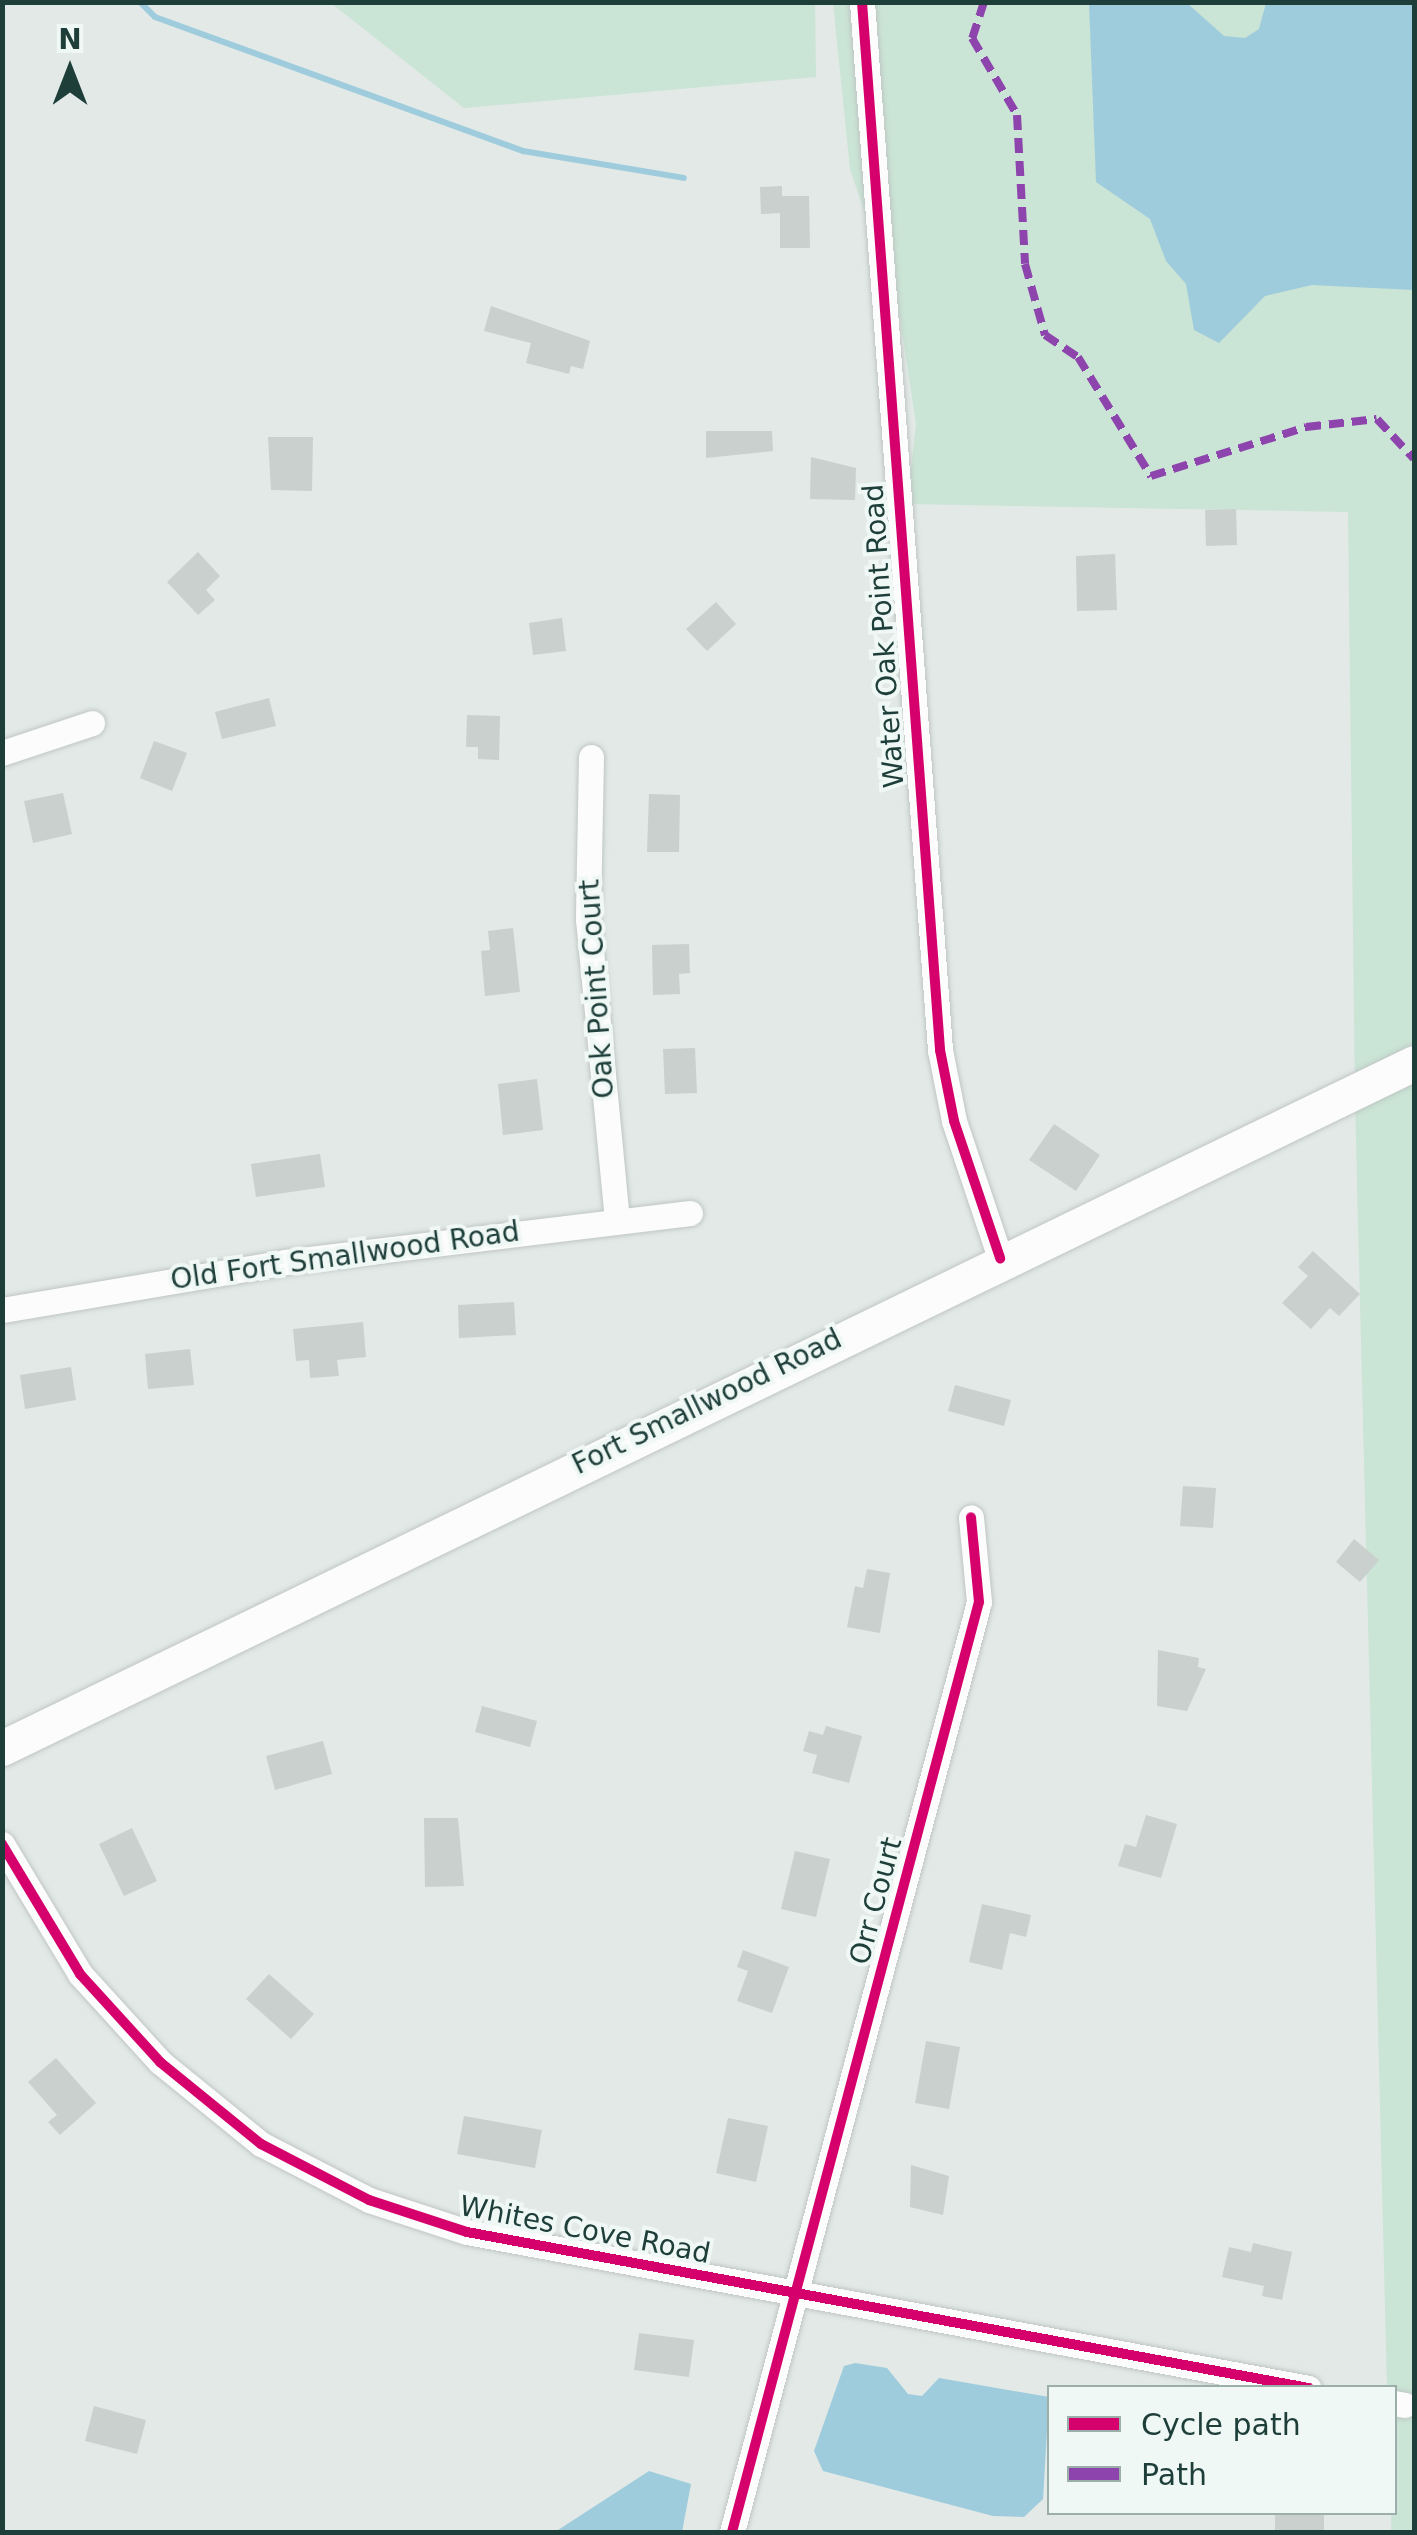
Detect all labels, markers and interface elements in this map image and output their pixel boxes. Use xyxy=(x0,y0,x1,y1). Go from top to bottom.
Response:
north arrow xyxy=(20,20,120,120)
text: N xyxy=(58,23,82,56)
street label: Water Oak Point Road xyxy=(857,483,911,789)
street label: Oak Point Court xyxy=(573,878,621,1100)
street label: Old Fort Smallwood Road xyxy=(168,1215,522,1297)
street label: Fort Smallwood Road xyxy=(567,1322,847,1482)
street label: Orr Court xyxy=(843,1834,909,1968)
street label: Whites Cove Road xyxy=(457,2189,713,2271)
legend xyxy=(1047,2385,1397,2515)
text: Cycle path xyxy=(1141,2407,1301,2442)
text: Path xyxy=(1141,2457,1207,2492)

